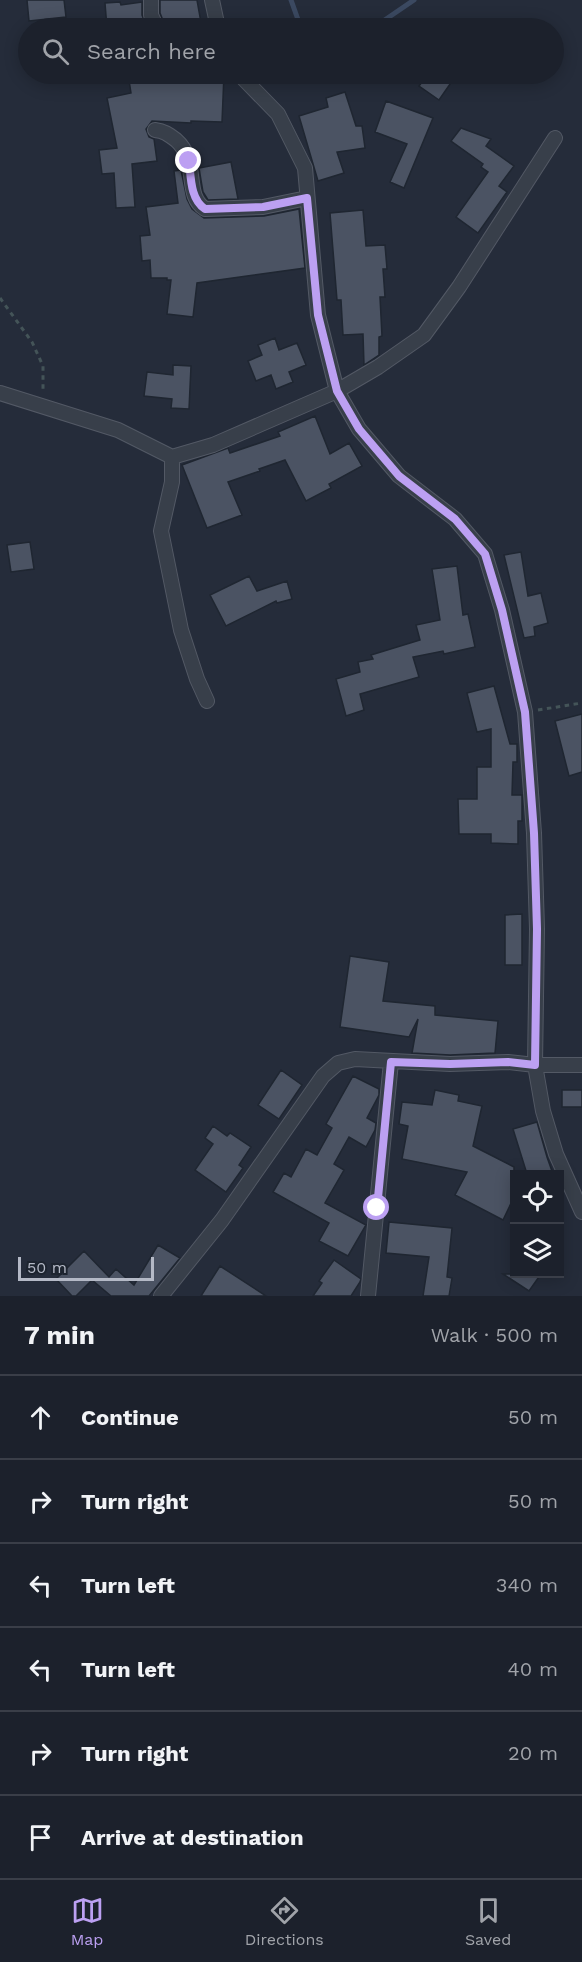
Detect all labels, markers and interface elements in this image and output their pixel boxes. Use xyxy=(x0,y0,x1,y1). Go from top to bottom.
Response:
search box xyxy=(18,18,564,84)
icon: search xyxy=(39,35,72,68)
text: Search here xyxy=(87,39,216,64)
route end xyxy=(175,147,201,173)
map controls xyxy=(510,1170,564,1278)
button: locate xyxy=(510,1170,564,1224)
route start xyxy=(363,1194,389,1220)
button: layers xyxy=(510,1224,564,1278)
scale bar xyxy=(18,1254,154,1282)
text: 50 m xyxy=(27,1258,67,1277)
text: 7 min xyxy=(24,1320,95,1350)
text: Walk · 500 m xyxy=(431,1323,558,1347)
icon: ahead xyxy=(24,1401,57,1434)
text: Continue xyxy=(81,1405,179,1430)
text: 50 m xyxy=(508,1405,558,1429)
icon: right xyxy=(24,1485,57,1518)
text: Turn right xyxy=(81,1489,188,1514)
text: 50 m xyxy=(508,1489,558,1513)
icon: left xyxy=(24,1569,57,1602)
text: Turn left xyxy=(81,1573,175,1598)
text: 340 m xyxy=(496,1573,558,1597)
icon: left xyxy=(24,1653,57,1686)
text: Turn left xyxy=(81,1657,175,1682)
text: 40 m xyxy=(507,1657,558,1681)
icon: right xyxy=(24,1737,57,1770)
text: Turn right xyxy=(81,1741,188,1766)
text: 20 m xyxy=(508,1741,558,1765)
icon: arrive xyxy=(24,1821,57,1854)
text: Arrive at destination xyxy=(81,1825,304,1850)
tab: Map xyxy=(71,1894,104,1949)
tab: Directions xyxy=(245,1894,324,1949)
tab: Saved xyxy=(465,1894,511,1949)

